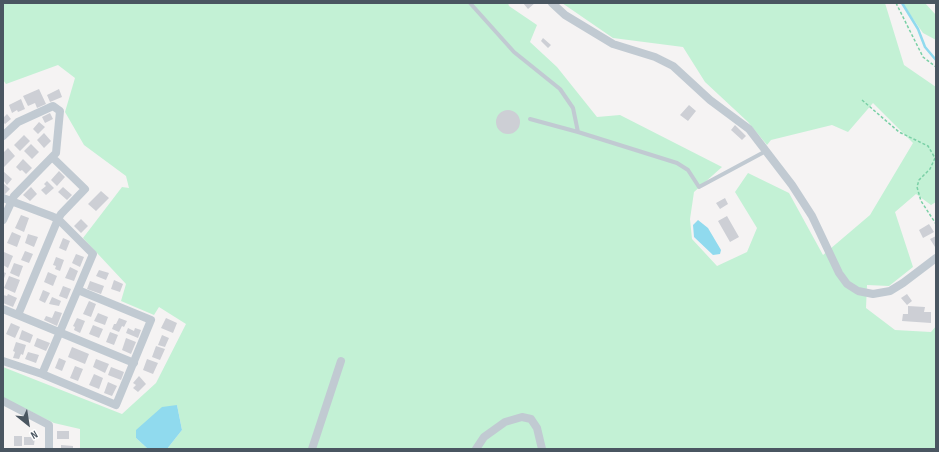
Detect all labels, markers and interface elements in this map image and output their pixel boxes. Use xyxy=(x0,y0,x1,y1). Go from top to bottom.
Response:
north arrow xyxy=(8,404,48,444)
text: N xyxy=(28,428,40,442)

